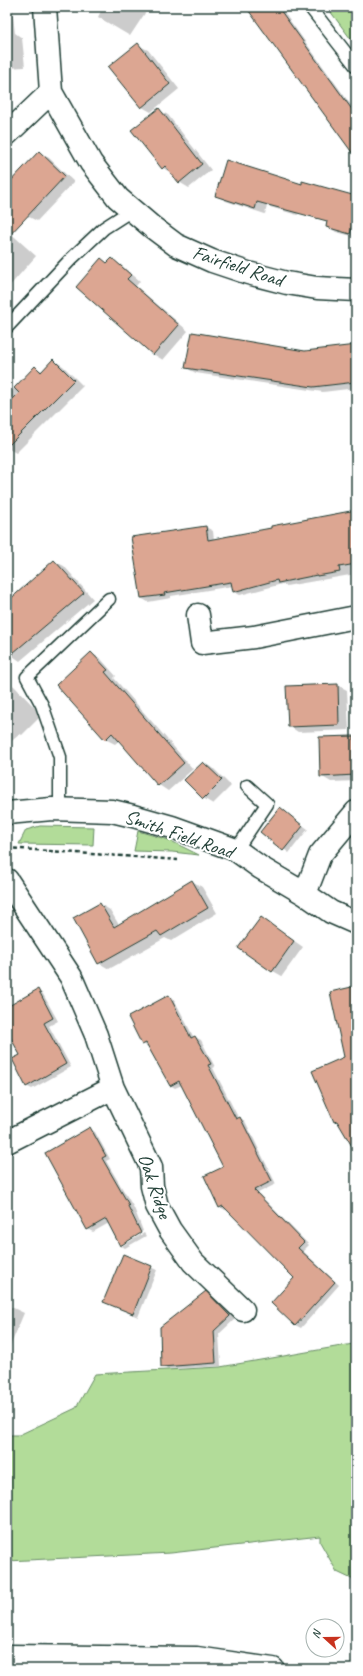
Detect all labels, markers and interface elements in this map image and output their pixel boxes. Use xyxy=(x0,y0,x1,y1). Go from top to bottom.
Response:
street label: Fairfield Road xyxy=(190,240,289,293)
street label: Smith Field Road xyxy=(121,804,240,865)
street label: Oak Ridge xyxy=(132,1150,178,1223)
north arrow xyxy=(305,1618,345,1658)
text: N xyxy=(308,1627,324,1640)

